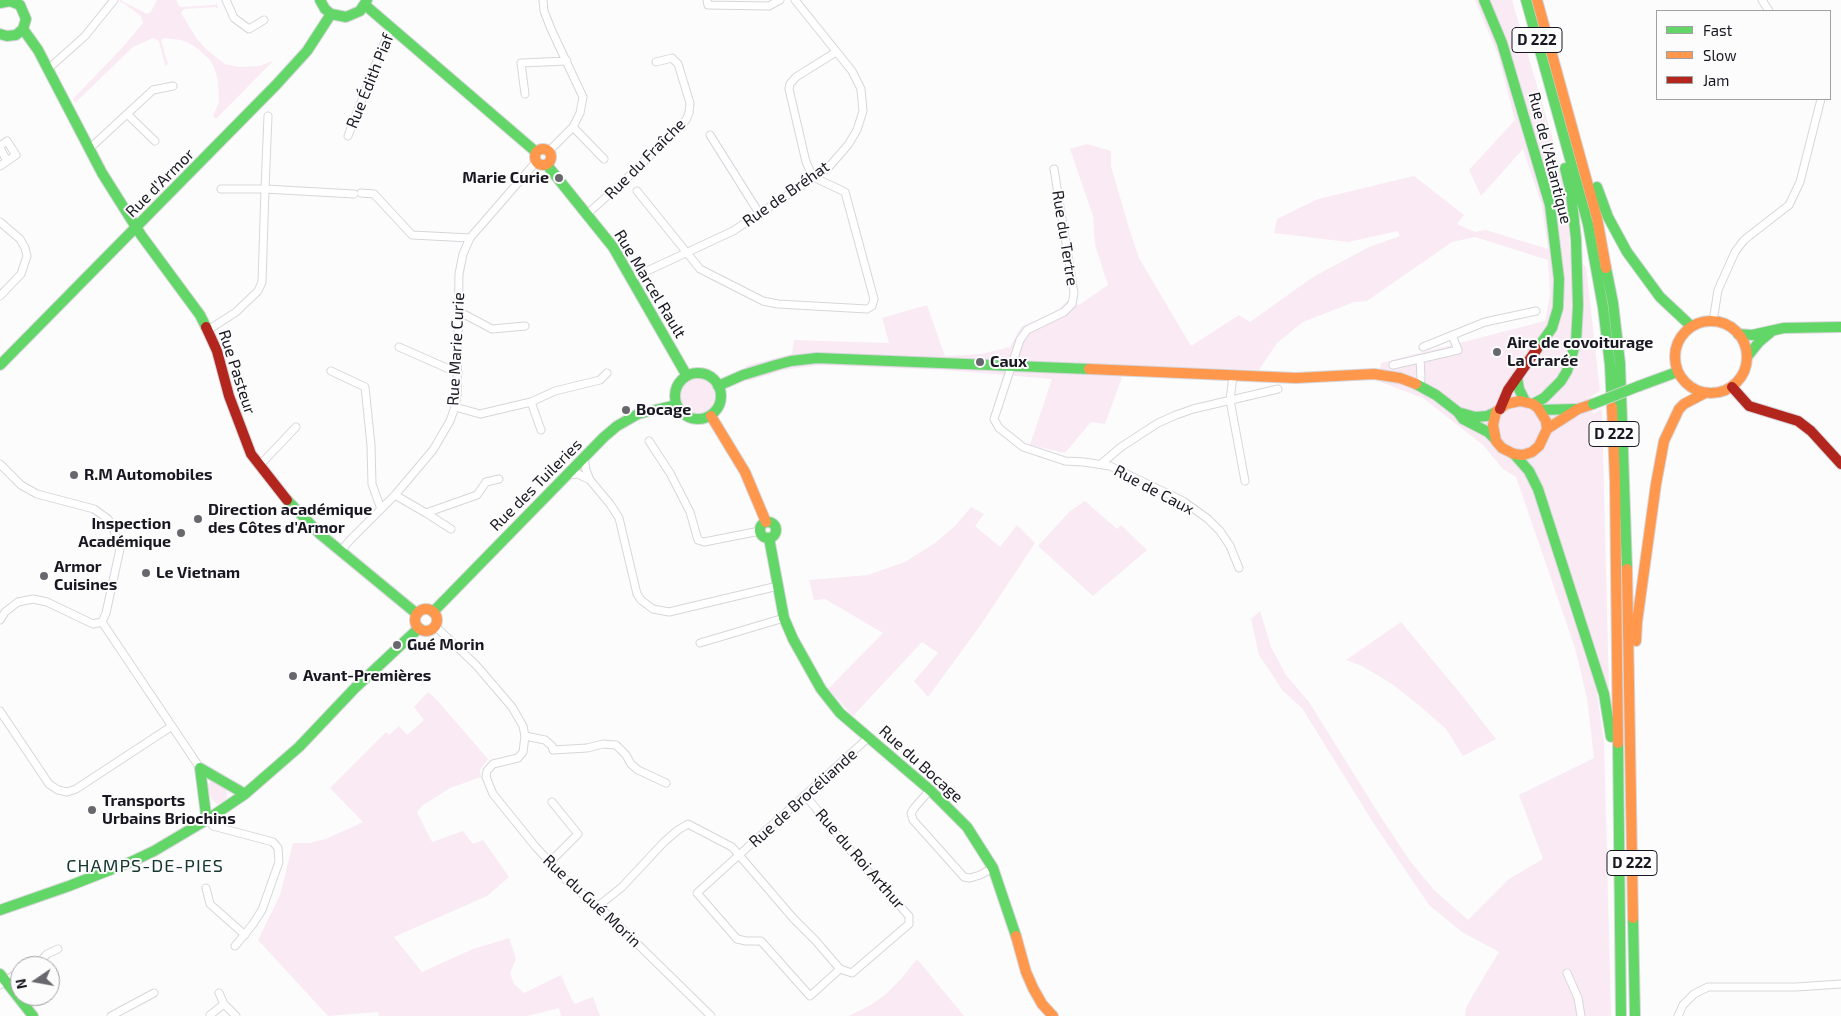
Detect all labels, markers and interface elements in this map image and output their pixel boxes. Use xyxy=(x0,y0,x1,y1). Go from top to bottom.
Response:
legend xyxy=(1656,10,1831,100)
text: Fast xyxy=(1703,21,1732,39)
road number: D 222 xyxy=(1512,28,1562,52)
street label: Rue Édith Piaf xyxy=(342,31,398,131)
text: Slow xyxy=(1703,46,1737,64)
text: Jam xyxy=(1703,71,1729,89)
street label: Rue de l'Atlantique xyxy=(1524,90,1576,226)
street label: Rue du Fraîche xyxy=(601,115,689,203)
street label: Rue d'Armor xyxy=(122,145,198,221)
street label: Rue de Bréhat xyxy=(739,157,833,231)
place label: Marie Curie xyxy=(462,168,549,188)
marker: Marie Curie xyxy=(553,172,565,184)
street label: Rue du Tertre xyxy=(1048,189,1082,287)
street label: Rue Marcel Rault xyxy=(610,226,690,342)
street label: Rue Marie Curie xyxy=(443,292,469,406)
street label: Rue Pasteur xyxy=(214,327,260,417)
place label: Aire de covoiturage La Crarée xyxy=(1507,333,1653,371)
marker: Aire de covoiturage La Crarée xyxy=(1491,346,1503,358)
place label: Caux xyxy=(990,352,1027,372)
marker: Caux xyxy=(974,356,986,368)
place label: Bocage xyxy=(636,400,691,420)
marker: Bocage xyxy=(620,404,632,416)
road number: D 222 xyxy=(1589,422,1639,446)
street label: Rue des Tuileries xyxy=(486,435,586,535)
street label: Rue de Caux xyxy=(1111,461,1197,519)
place label: R.M Automobiles xyxy=(84,465,213,485)
marker: R.M Automobiles xyxy=(68,469,80,481)
place label: Direction académique des Côtes d'Armor xyxy=(208,500,372,538)
marker: Direction académique des Côtes d'Armor xyxy=(192,513,204,525)
place label: Inspection Académique xyxy=(78,514,171,552)
marker: Inspection Académique xyxy=(175,527,187,539)
place label: Armor Cuisines xyxy=(54,557,117,595)
place label: Le Vietnam xyxy=(156,563,240,583)
marker: Le Vietnam xyxy=(140,567,152,579)
marker: Armor Cuisines xyxy=(38,570,50,582)
place label: Gué Morin xyxy=(407,635,484,655)
marker: Gué Morin xyxy=(391,639,403,651)
place label: Avant-Premières xyxy=(303,666,431,686)
marker: Avant-Premières xyxy=(287,670,299,682)
street label: Rue du Bocage xyxy=(875,721,967,807)
street label: Rue de Brocéliande xyxy=(745,745,861,851)
place label: Transports Urbains Briochins xyxy=(102,791,236,829)
marker: Transports Urbains Briochins xyxy=(86,804,98,816)
street label: Rue du Roi Arthur xyxy=(811,805,909,913)
road number: D 222 xyxy=(1607,850,1657,876)
street label: Rue du Gué Morin xyxy=(539,851,645,951)
district label: CHAMPS-DE-PIES xyxy=(64,855,226,877)
north arrow xyxy=(10,956,60,1006)
text: N xyxy=(11,977,30,991)

